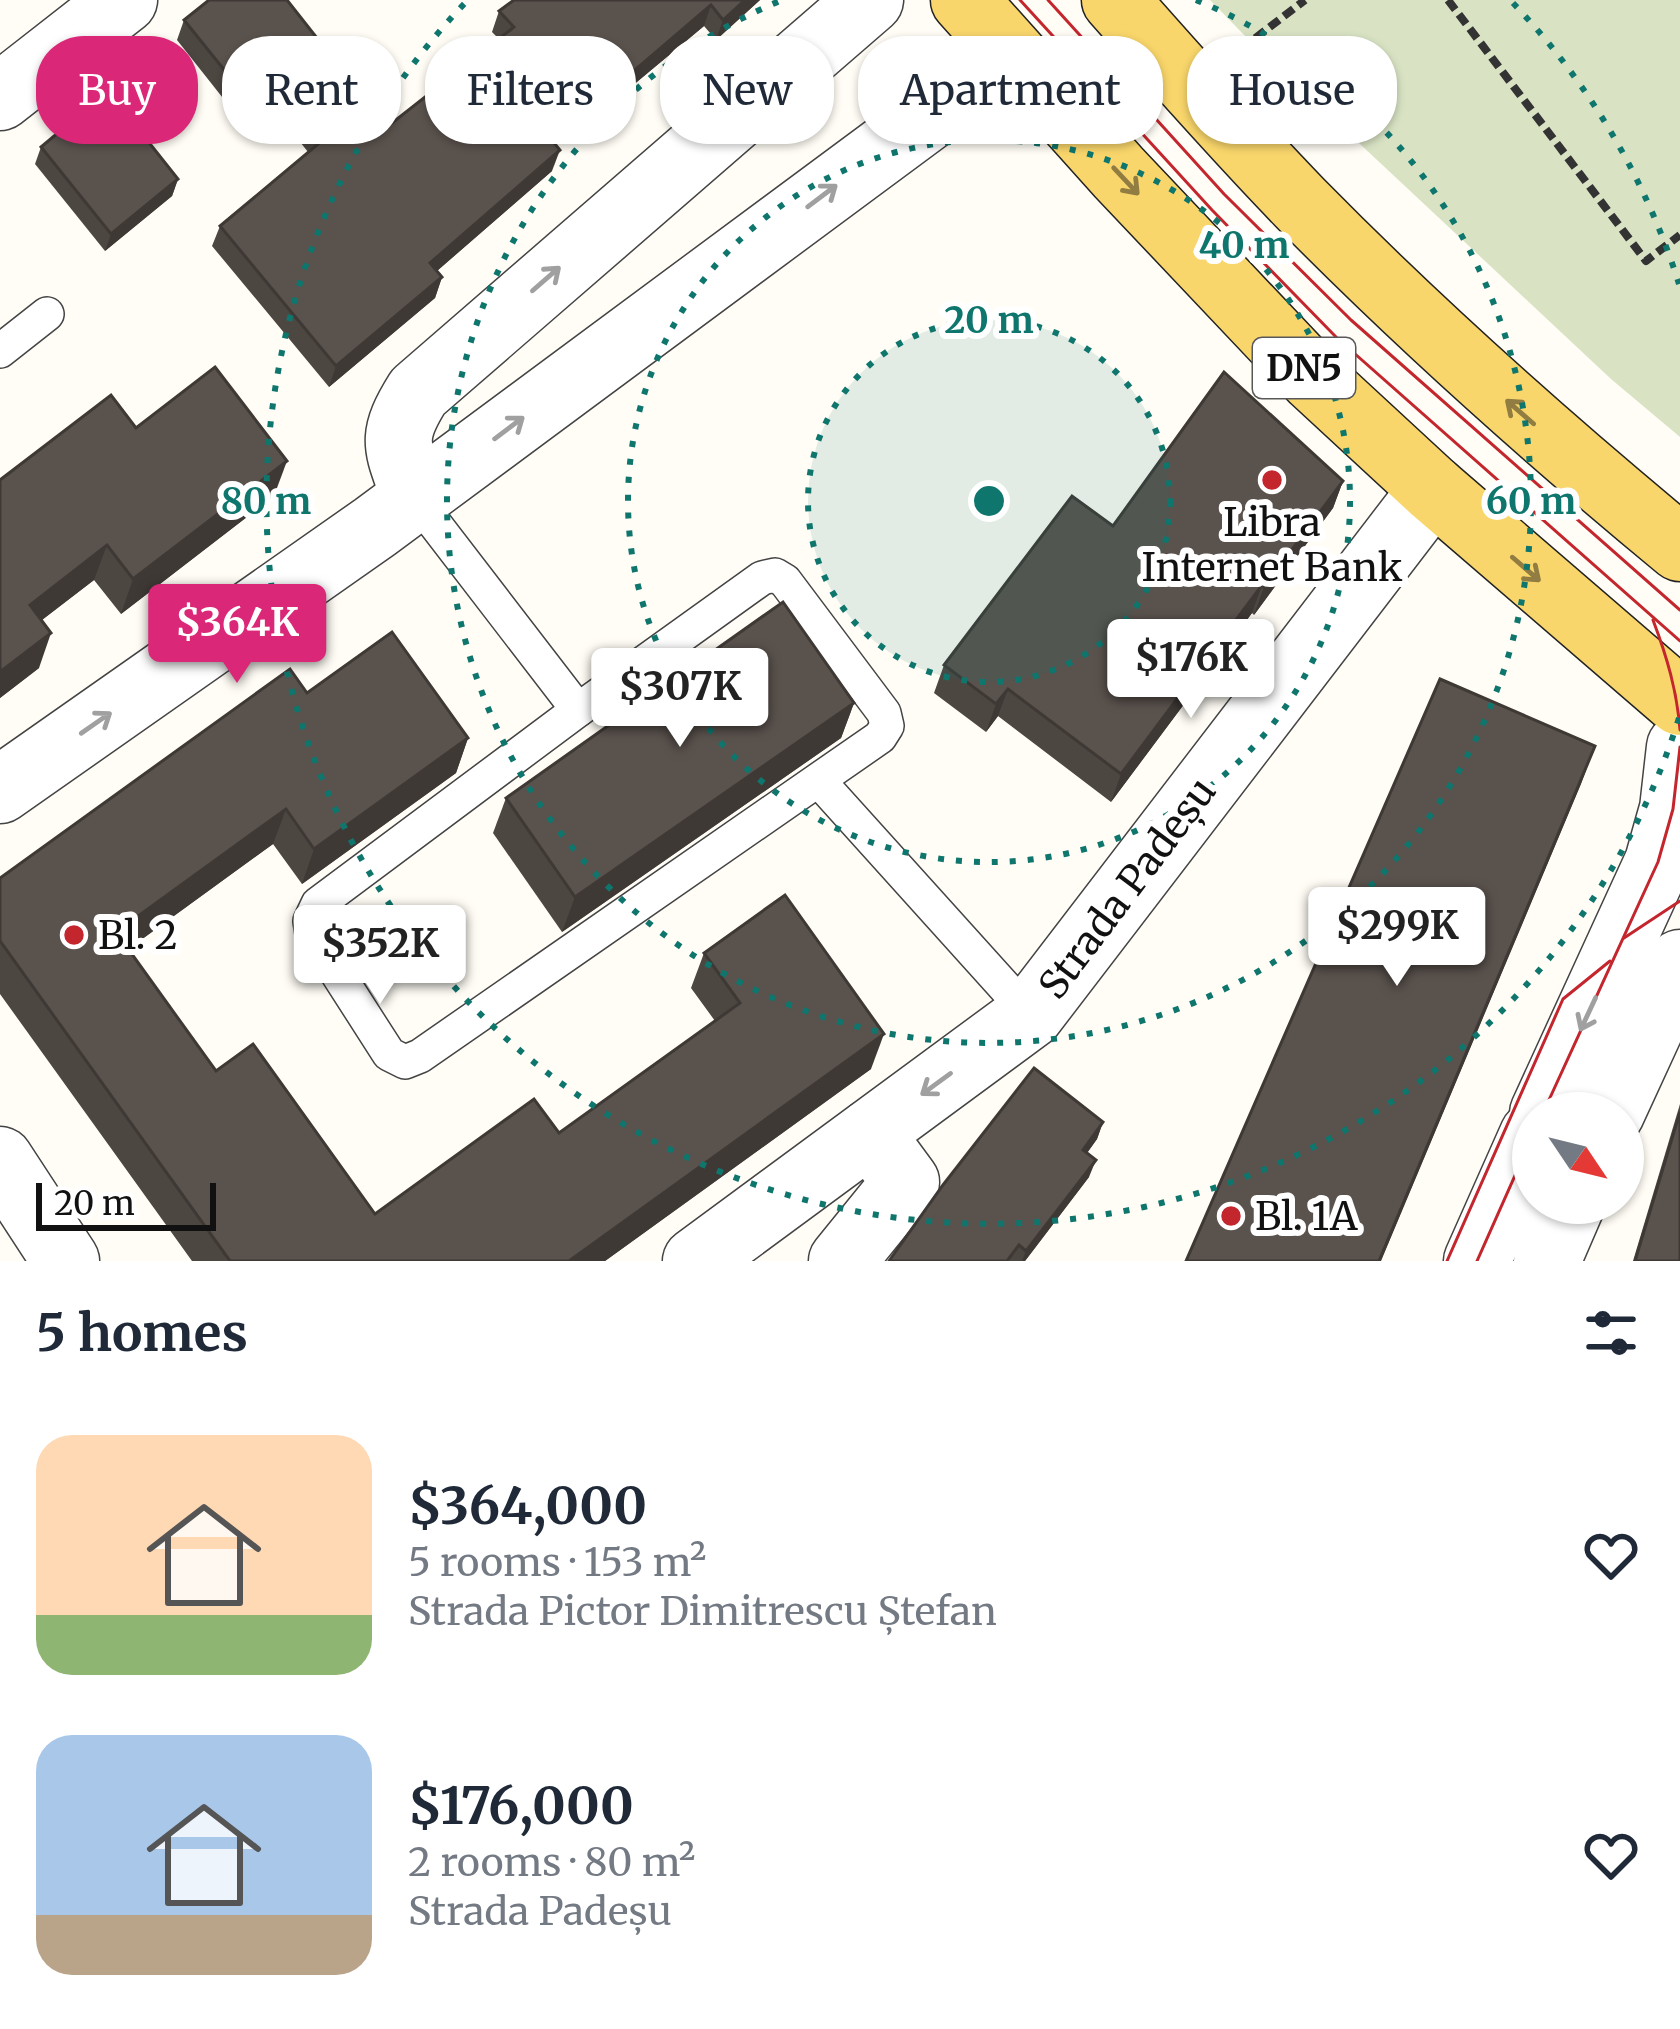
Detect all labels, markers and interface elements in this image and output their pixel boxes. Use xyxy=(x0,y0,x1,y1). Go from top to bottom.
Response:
chip: Buy xyxy=(36,36,198,144)
chip: Rent xyxy=(222,36,401,144)
chip: Filters xyxy=(425,36,636,144)
chip: New xyxy=(660,36,834,144)
chip: Apartment xyxy=(858,36,1163,144)
chip: House xyxy=(1187,36,1397,144)
one-way arrow xyxy=(1112,165,1140,195)
one-way arrow xyxy=(805,183,838,209)
text: 40 m xyxy=(1198,223,1290,268)
one-way arrow xyxy=(530,266,561,293)
text: 20 m xyxy=(944,298,1034,343)
road number: DN5 xyxy=(1253,338,1355,398)
one-way arrow xyxy=(1505,399,1536,426)
one-way arrow xyxy=(492,416,525,442)
marker: Libra Internet Bank xyxy=(1259,467,1285,493)
text: 80 m xyxy=(221,479,311,524)
text: 60 m xyxy=(1486,479,1576,524)
centre of rings xyxy=(968,480,1010,522)
place label: Libra Internet Bank xyxy=(1142,498,1403,592)
one-way arrow xyxy=(1510,555,1541,583)
pin: $364K xyxy=(153,584,321,686)
text: $364K xyxy=(175,598,299,647)
pin: $176K xyxy=(1107,619,1275,721)
text: $176K xyxy=(1134,633,1248,682)
pin: $307K xyxy=(596,648,764,750)
text: $307K xyxy=(618,662,742,711)
one-way arrow xyxy=(79,711,112,736)
street label: Strada Padeșu xyxy=(1028,768,1226,1008)
pin: $299K xyxy=(1313,887,1481,989)
text: $299K xyxy=(1335,901,1459,950)
pin: $352K xyxy=(296,905,464,1007)
place label: Bl. 2 xyxy=(98,911,178,960)
text: $352K xyxy=(321,919,439,968)
marker: Bl. 2 xyxy=(61,922,87,948)
one-way arrow xyxy=(1576,995,1598,1031)
one-way arrow xyxy=(920,1071,953,1097)
north arrow xyxy=(1512,1092,1644,1224)
map controls xyxy=(1512,1092,1644,1224)
scale bar xyxy=(36,1177,216,1230)
text: 20 m xyxy=(54,1183,135,1224)
place label: Bl. 1A xyxy=(1255,1192,1358,1241)
marker: Bl. 1A xyxy=(1218,1203,1244,1229)
icon: filters xyxy=(1578,1300,1644,1366)
text: 5 homes xyxy=(36,1301,248,1365)
text: $364,000 xyxy=(408,1474,647,1538)
icon: home xyxy=(132,1483,276,1627)
icon: heart xyxy=(1578,1522,1644,1588)
text: 5 rooms · 153 m² xyxy=(408,1538,706,1587)
text: Strada Pictor Dimitrescu Ștefan xyxy=(408,1587,997,1636)
text: $176,000 xyxy=(408,1774,634,1838)
icon: home xyxy=(132,1783,276,1927)
icon: heart xyxy=(1578,1822,1644,1888)
text: 2 rooms · 80 m² xyxy=(408,1838,695,1887)
text: Strada Padeșu xyxy=(408,1887,672,1936)

